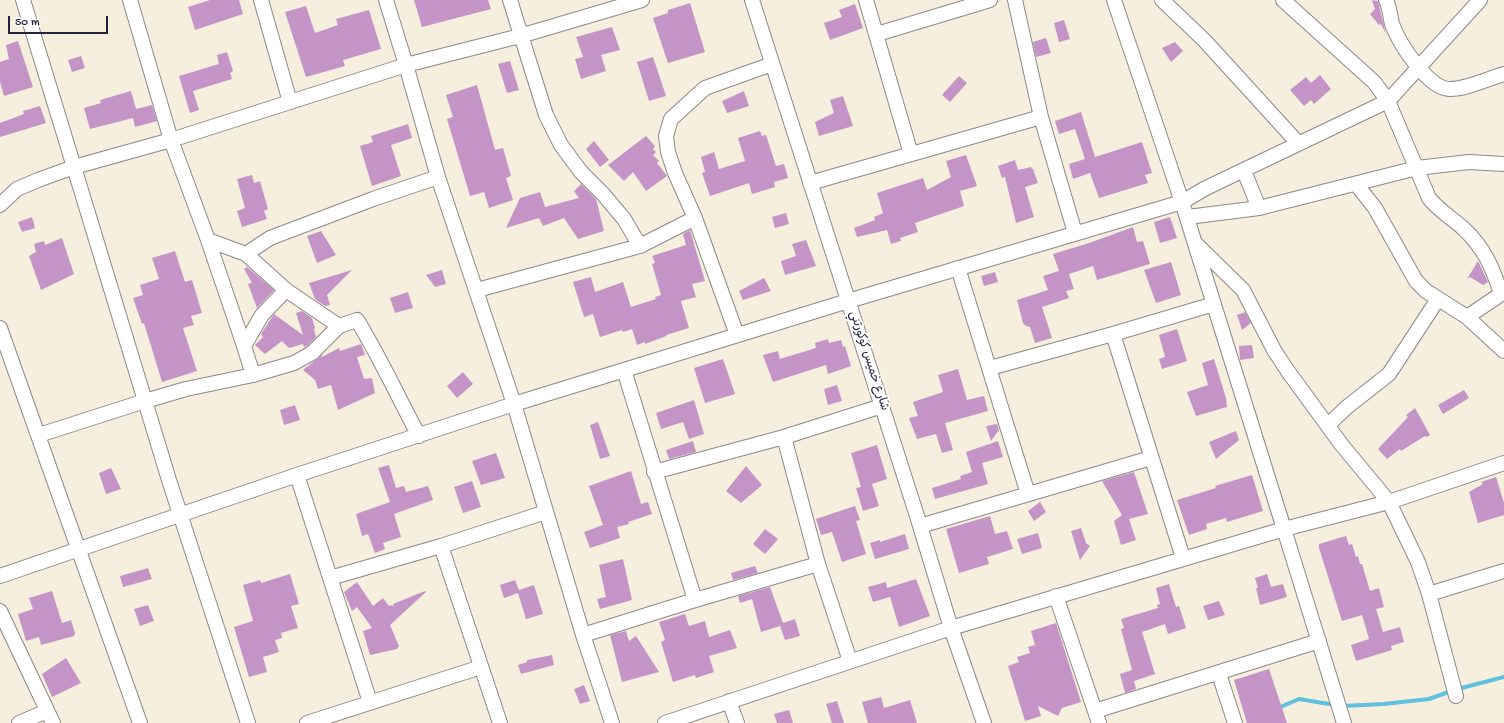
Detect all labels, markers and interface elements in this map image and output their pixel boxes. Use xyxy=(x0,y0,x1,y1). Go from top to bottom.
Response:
scale bar xyxy=(10,8,110,34)
text: 50 m xyxy=(15,16,40,30)
street label: شارع خميس كوكورتني xyxy=(845,309,891,413)

